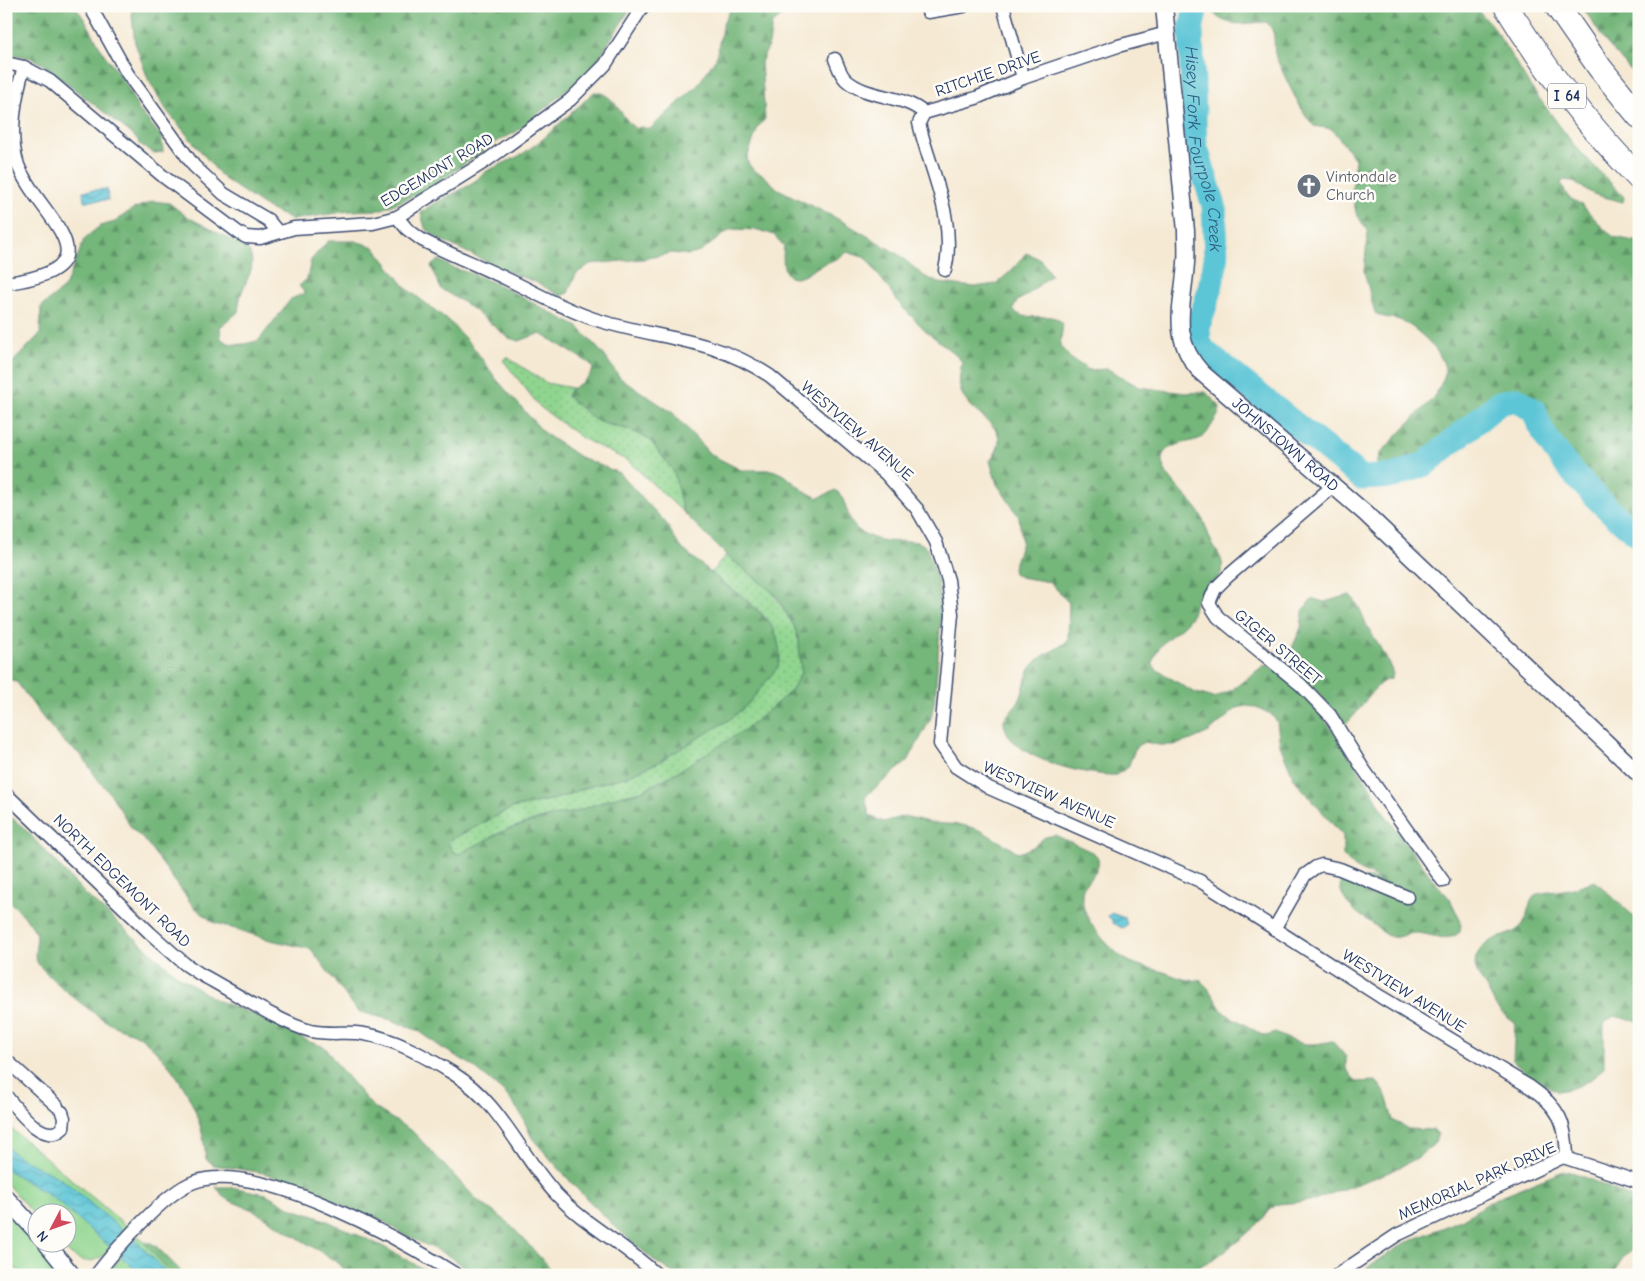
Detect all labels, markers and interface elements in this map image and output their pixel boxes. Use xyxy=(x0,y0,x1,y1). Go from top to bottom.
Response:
water label: Hisey Fork Fourpole Creek xyxy=(1181,46,1226,252)
street label: RITCHIE DRIVE xyxy=(933,47,1043,100)
road number: I 64 xyxy=(1548,84,1586,108)
street label: EDGEMONT ROAD xyxy=(378,129,496,211)
place label: Vintondale Church xyxy=(1326,168,1397,204)
church icon: Vintondale Church xyxy=(1296,173,1322,199)
street label: WESTVIEW AVENUE xyxy=(797,377,917,485)
street label: JOHNSTOWN ROAD xyxy=(1228,394,1342,495)
street label: GIGER STREET xyxy=(1231,606,1325,689)
street label: WESTVIEW AVENUE xyxy=(980,758,1118,832)
street label: NORTH EDGEMONT ROAD xyxy=(50,811,194,951)
street label: WESTVIEW AVENUE xyxy=(1339,946,1469,1037)
street label: MEMORIAL PARK DRIVE xyxy=(1395,1138,1559,1224)
north arrow xyxy=(28,1204,78,1254)
text: N xyxy=(33,1227,52,1245)

